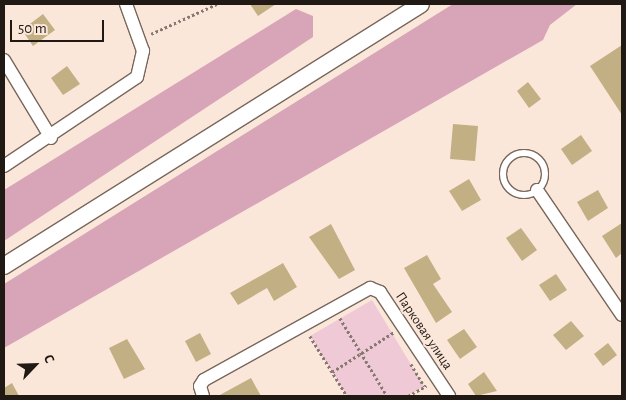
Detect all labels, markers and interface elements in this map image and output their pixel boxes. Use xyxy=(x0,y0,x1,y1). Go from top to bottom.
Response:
scale bar xyxy=(12,10,106,42)
text: 50 m xyxy=(18,21,47,36)
street label: Парковая улица xyxy=(392,289,456,373)
north arrow xyxy=(10,340,60,390)
text: С xyxy=(41,353,57,365)

